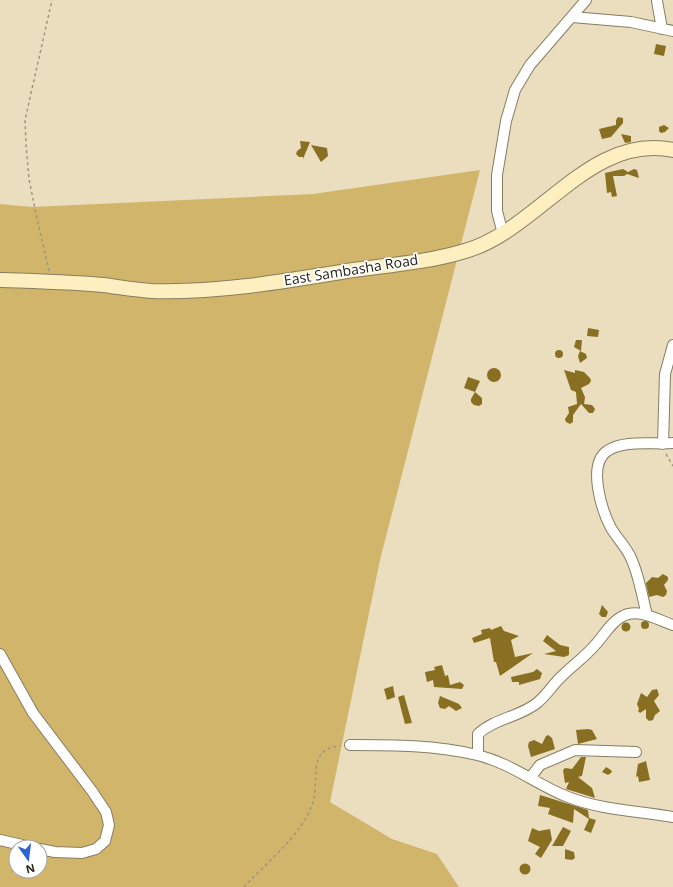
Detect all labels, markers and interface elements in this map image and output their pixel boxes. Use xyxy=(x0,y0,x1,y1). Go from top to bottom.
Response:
street label: East Sambasha Road xyxy=(282,250,419,290)
north arrow xyxy=(8,839,48,879)
text: N xyxy=(24,861,37,878)

